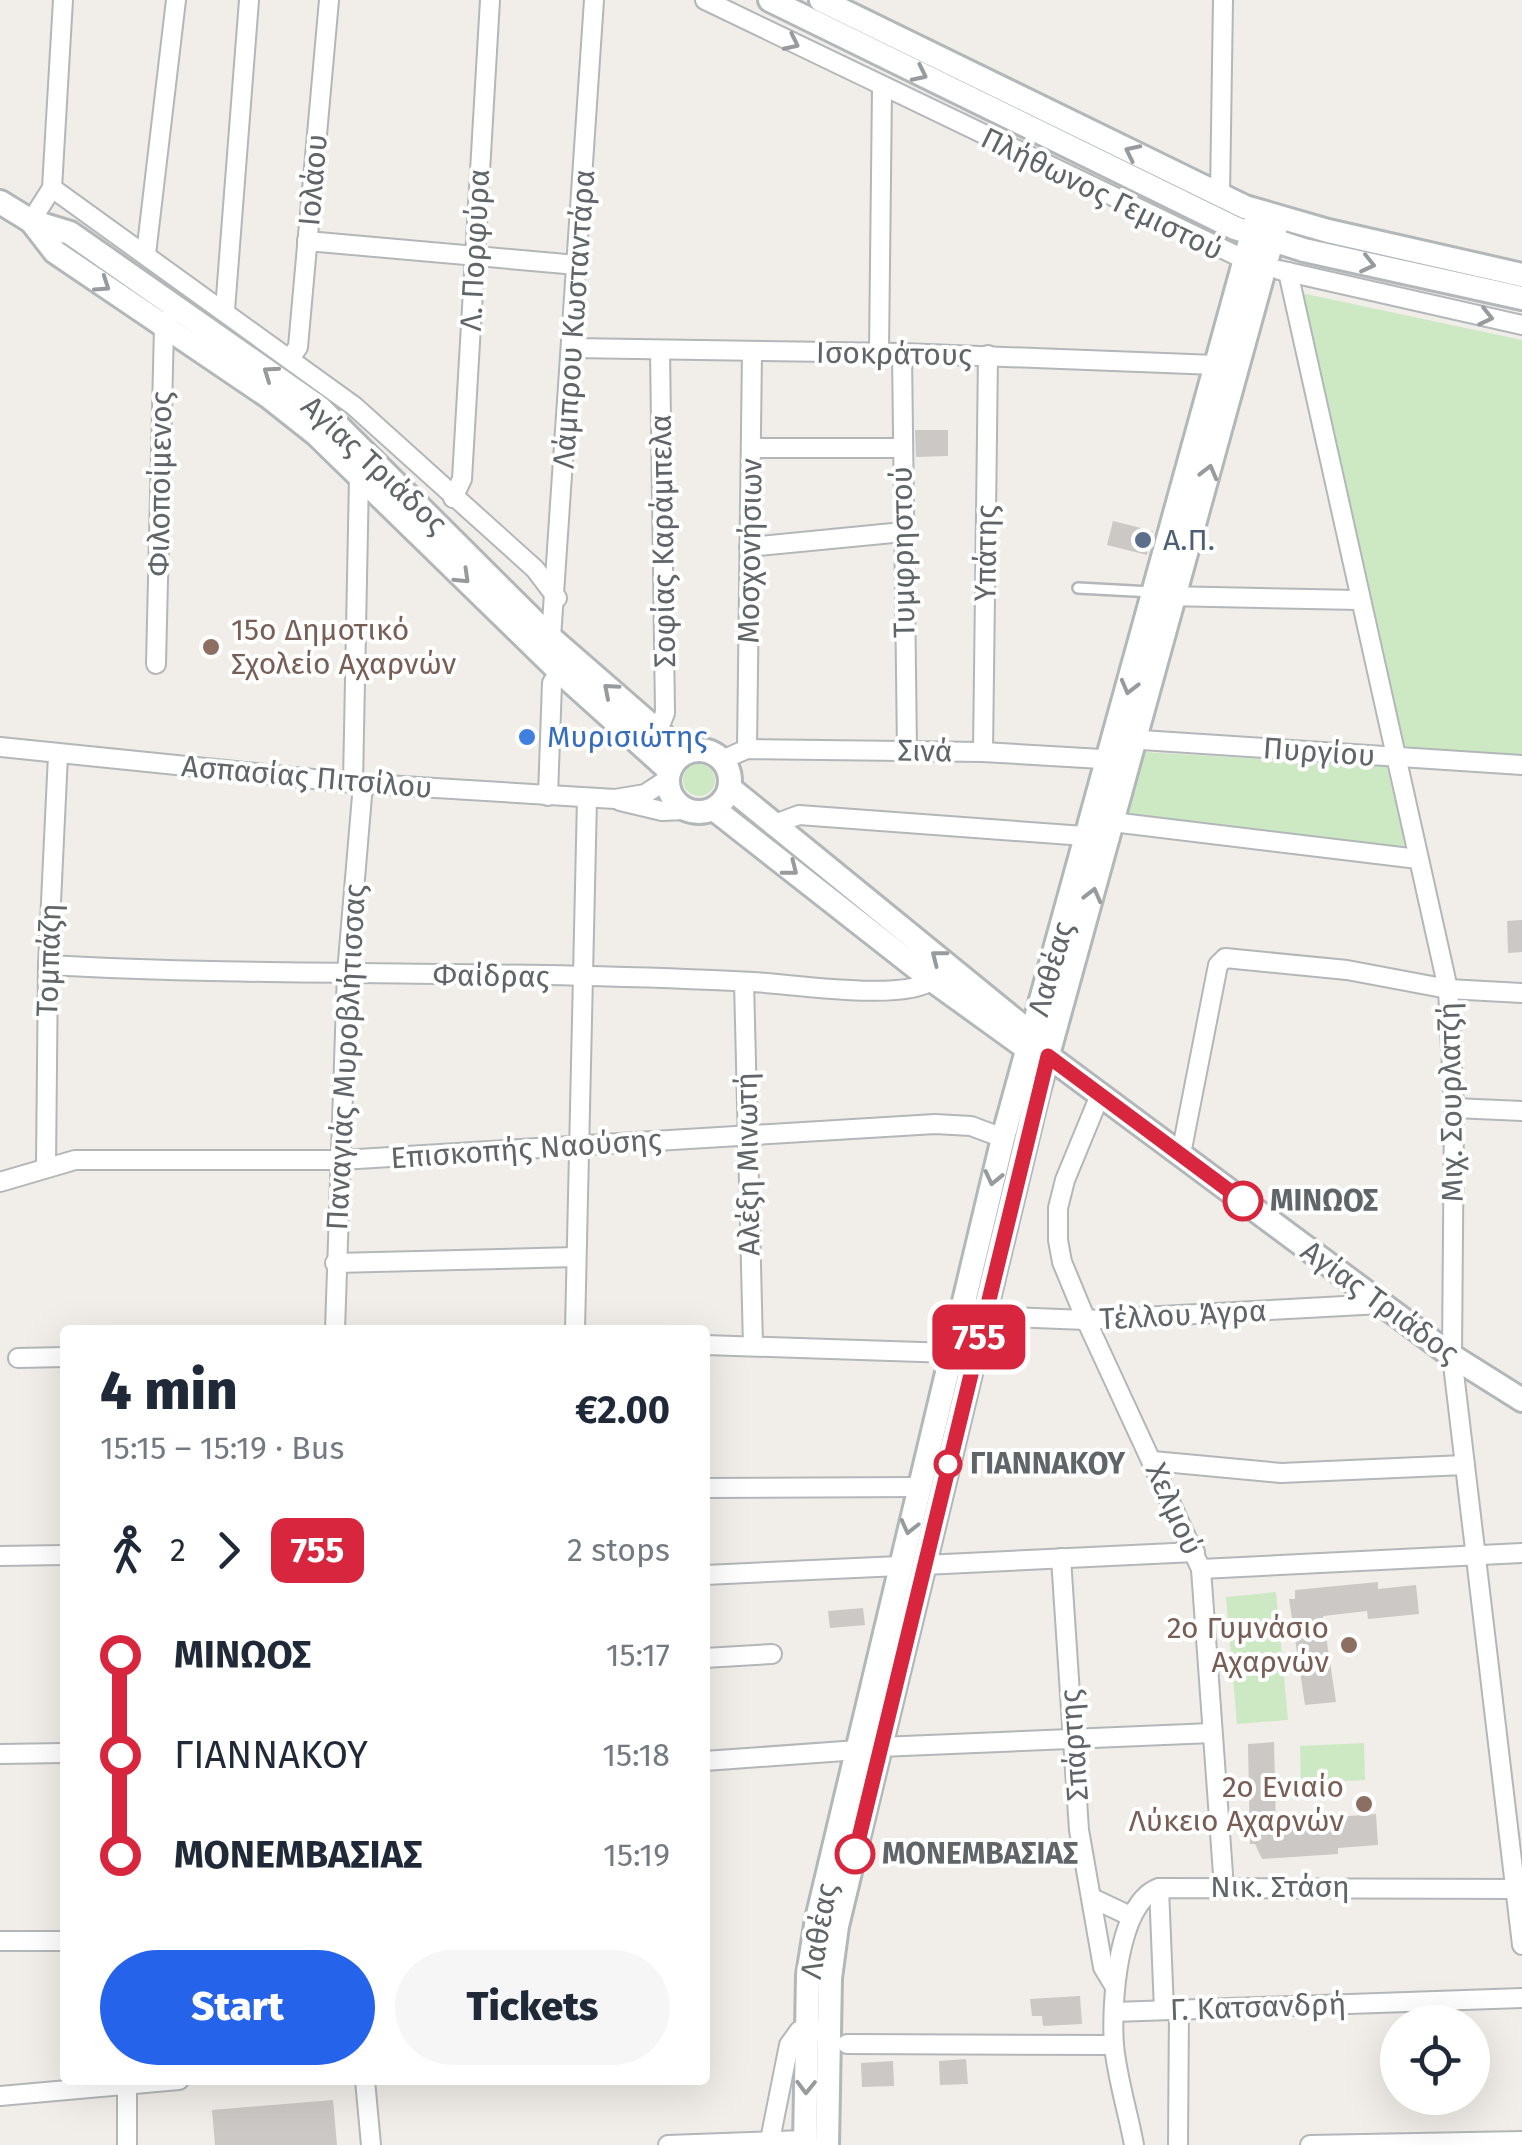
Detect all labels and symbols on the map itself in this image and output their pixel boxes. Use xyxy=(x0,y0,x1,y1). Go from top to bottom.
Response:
one-way arrow xyxy=(782,31,800,51)
one-way arrow xyxy=(910,61,928,81)
street label: Πλήθωνος Γεμιστού xyxy=(975,120,1229,268)
street label: Ιολάου xyxy=(291,132,335,228)
one-way arrow xyxy=(1124,144,1142,164)
street label: Λ. Πορφύρα xyxy=(453,168,497,332)
street label: Λάμπρου Κωσταντάρα xyxy=(546,168,602,470)
one-way arrow xyxy=(1359,252,1376,273)
one-way arrow xyxy=(92,273,111,291)
one-way arrow xyxy=(1477,305,1494,326)
street label: Ισοκράτους xyxy=(816,335,972,373)
one-way arrow xyxy=(263,367,282,385)
street label: Αγίας Τριάδος xyxy=(294,388,454,542)
street label: Φιλοποίμενος xyxy=(140,391,180,577)
street label: Σοφίας Καράμπελα xyxy=(643,414,683,668)
street label: Μοσχονήσιων xyxy=(730,458,770,644)
one-way arrow xyxy=(1198,464,1219,481)
street label: Τυμφρηστού xyxy=(884,466,922,638)
street label: Υπάτης xyxy=(967,504,1005,602)
place label: Α.Π. xyxy=(1163,522,1215,558)
marker: Α.Π. xyxy=(1132,529,1154,551)
one-way arrow xyxy=(451,566,469,584)
place label: 15ο Δημοτικό Σχολείο Αχαρνών xyxy=(231,612,457,682)
marker: 15ο Δημοτικό Σχολείο Αχαρνών xyxy=(200,636,222,658)
one-way arrow xyxy=(1120,678,1141,695)
one-way arrow xyxy=(603,683,622,701)
place label: Μυρισιώτης xyxy=(547,719,707,755)
marker: Μυρισιώτης xyxy=(516,726,538,748)
street label: Πυργίου xyxy=(1262,730,1376,774)
street label: Σινά xyxy=(897,733,953,769)
street label: Ασπασίας Πιτσίλου xyxy=(180,748,434,806)
one-way arrow xyxy=(779,857,797,875)
street label: Παναγιάς Μυροβλήτισσας xyxy=(319,883,373,1231)
one-way arrow xyxy=(1081,887,1102,904)
street label: Τομπάζη xyxy=(29,903,69,1017)
street label: Λαθέας xyxy=(1020,918,1082,1020)
one-way arrow xyxy=(931,951,949,969)
street label: Φαίδρας xyxy=(432,957,550,995)
street label: Μιχ. Σουρλατζή xyxy=(1431,1002,1471,1202)
street label: Αλέξη Μινωτή xyxy=(728,1072,768,1256)
street label: Επισκοπής Ναούσης xyxy=(389,1122,663,1176)
one-way arrow xyxy=(984,1169,1005,1186)
marker: ΜΙΝΩΟΣ xyxy=(1224,1182,1262,1220)
place label: ΜΙΝΩΟΣ xyxy=(1270,1183,1378,1219)
street label: Αγίας Τριάδος xyxy=(1294,1233,1466,1371)
street label: Τέλλου Άγρα xyxy=(1099,1293,1267,1337)
line badge: 755 xyxy=(922,1304,1036,1370)
place label: ΓΙΑΝΝΑΚΟΥ xyxy=(970,1446,1126,1482)
marker: ΓΙΑΝΝΑΚΟΥ xyxy=(935,1451,961,1477)
street label: Χελμού xyxy=(1138,1457,1210,1561)
one-way arrow xyxy=(900,1519,921,1536)
place label: 2ο Γυμνάσιο Αχαρνών xyxy=(1167,1610,1330,1680)
marker: 2ο Γυμνάσιο Αχαρνών xyxy=(1338,1634,1360,1656)
street label: Σπάρτης xyxy=(1052,1688,1096,1802)
place label: 2ο Ενιαίο Λύκειο Αχαρνών xyxy=(1129,1769,1345,1839)
marker: 2ο Ενιαίο Λύκειο Αχαρνών xyxy=(1353,1793,1375,1815)
marker: ΜΟΝΕΜΒΑΣΙΑΣ xyxy=(836,1835,874,1873)
place label: ΜΟΝΕΜΒΑΣΙΑΣ xyxy=(882,1836,1078,1872)
street label: Νικ. Στάση xyxy=(1210,1869,1350,1905)
street label: Λαθέας xyxy=(793,1880,845,1982)
street label: Γ. Κατσανδρή xyxy=(1169,1986,1347,2028)
one-way arrow xyxy=(796,2080,817,2096)

